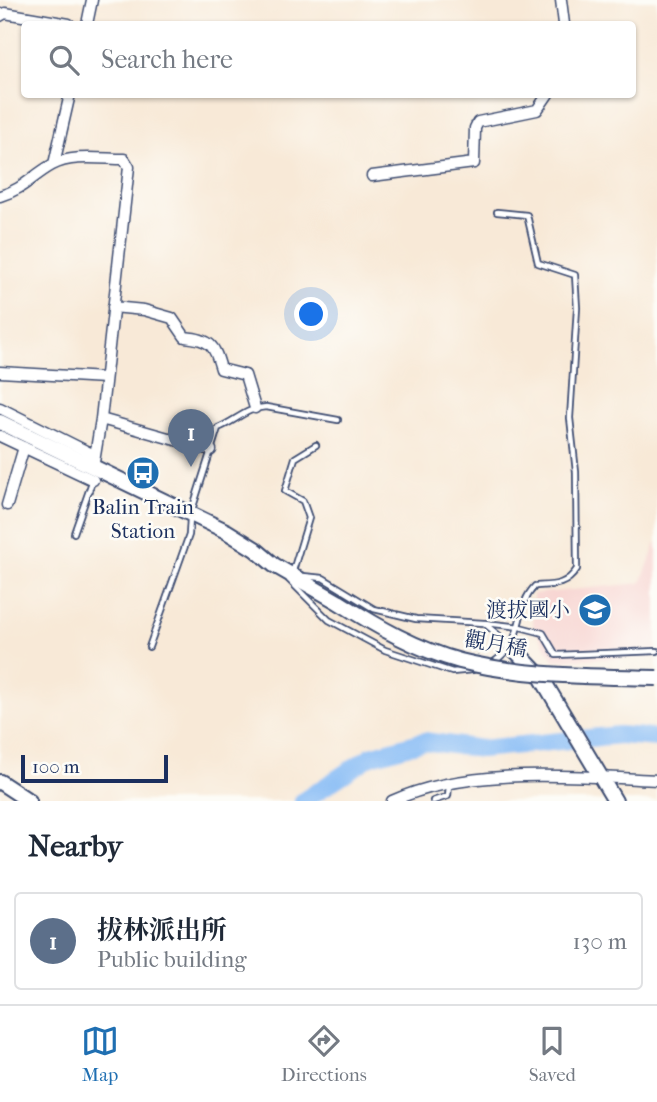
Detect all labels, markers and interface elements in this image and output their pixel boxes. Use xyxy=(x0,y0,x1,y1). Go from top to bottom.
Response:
search box xyxy=(21,21,636,98)
icon: search xyxy=(45,41,83,79)
text: Search here xyxy=(101,44,233,75)
your location xyxy=(294,297,328,331)
pin: 1 xyxy=(168,409,214,467)
bus stop icon: Balin Train Station xyxy=(124,454,162,492)
place label: Balin Train Station xyxy=(92,495,194,543)
school or university icon: 渡拔國小 xyxy=(576,591,614,629)
place label: 渡拔國小 xyxy=(486,598,570,622)
street label: 觀月穚 xyxy=(463,627,529,661)
scale bar xyxy=(21,752,168,784)
text: 100 m xyxy=(32,756,80,778)
text: Nearby xyxy=(28,829,123,864)
text: 拔林派出所 xyxy=(97,915,227,946)
text: 1 xyxy=(49,928,57,955)
text: 130 m xyxy=(573,928,627,955)
text: Public building xyxy=(97,946,247,973)
tab: Map xyxy=(81,1022,119,1086)
tab: Directions xyxy=(281,1022,367,1086)
tab: Saved xyxy=(529,1022,576,1086)

